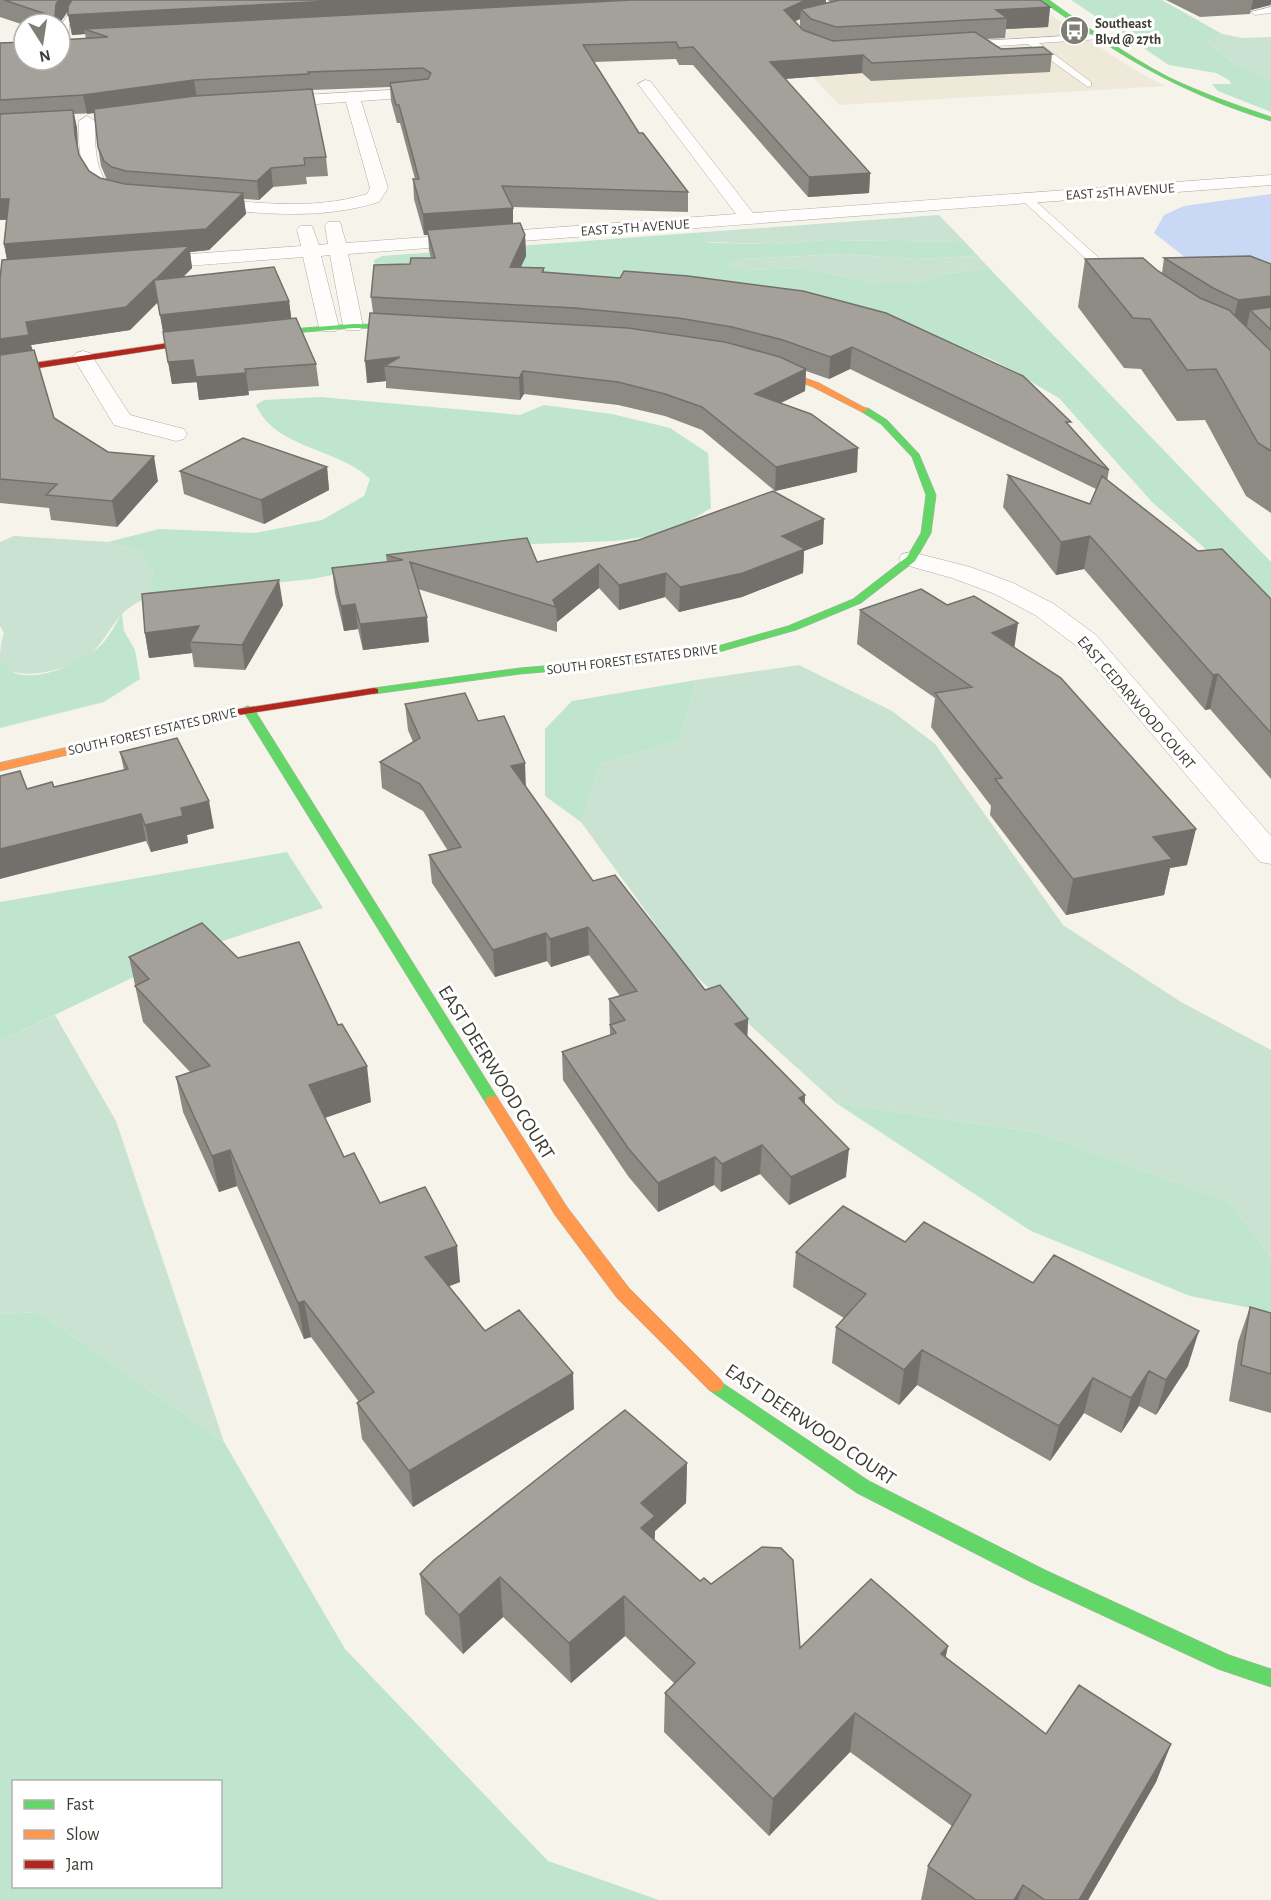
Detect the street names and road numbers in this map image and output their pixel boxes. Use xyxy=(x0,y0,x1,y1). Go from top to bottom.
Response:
street label: EAST 25TH AVENUE xyxy=(1065,181,1175,203)
street label: EAST 25TH AVENUE xyxy=(580,217,690,239)
street label: EAST CEDARWOOD COURT xyxy=(1074,633,1198,772)
street label: SOUTH FOREST ESTATES DRIVE xyxy=(546,643,719,677)
street label: SOUTH FOREST ESTATES DRIVE xyxy=(67,706,238,758)
street label: EAST DEERWOOD COURT xyxy=(434,982,558,1163)
street label: EAST DEERWOOD COURT xyxy=(721,1360,900,1489)

